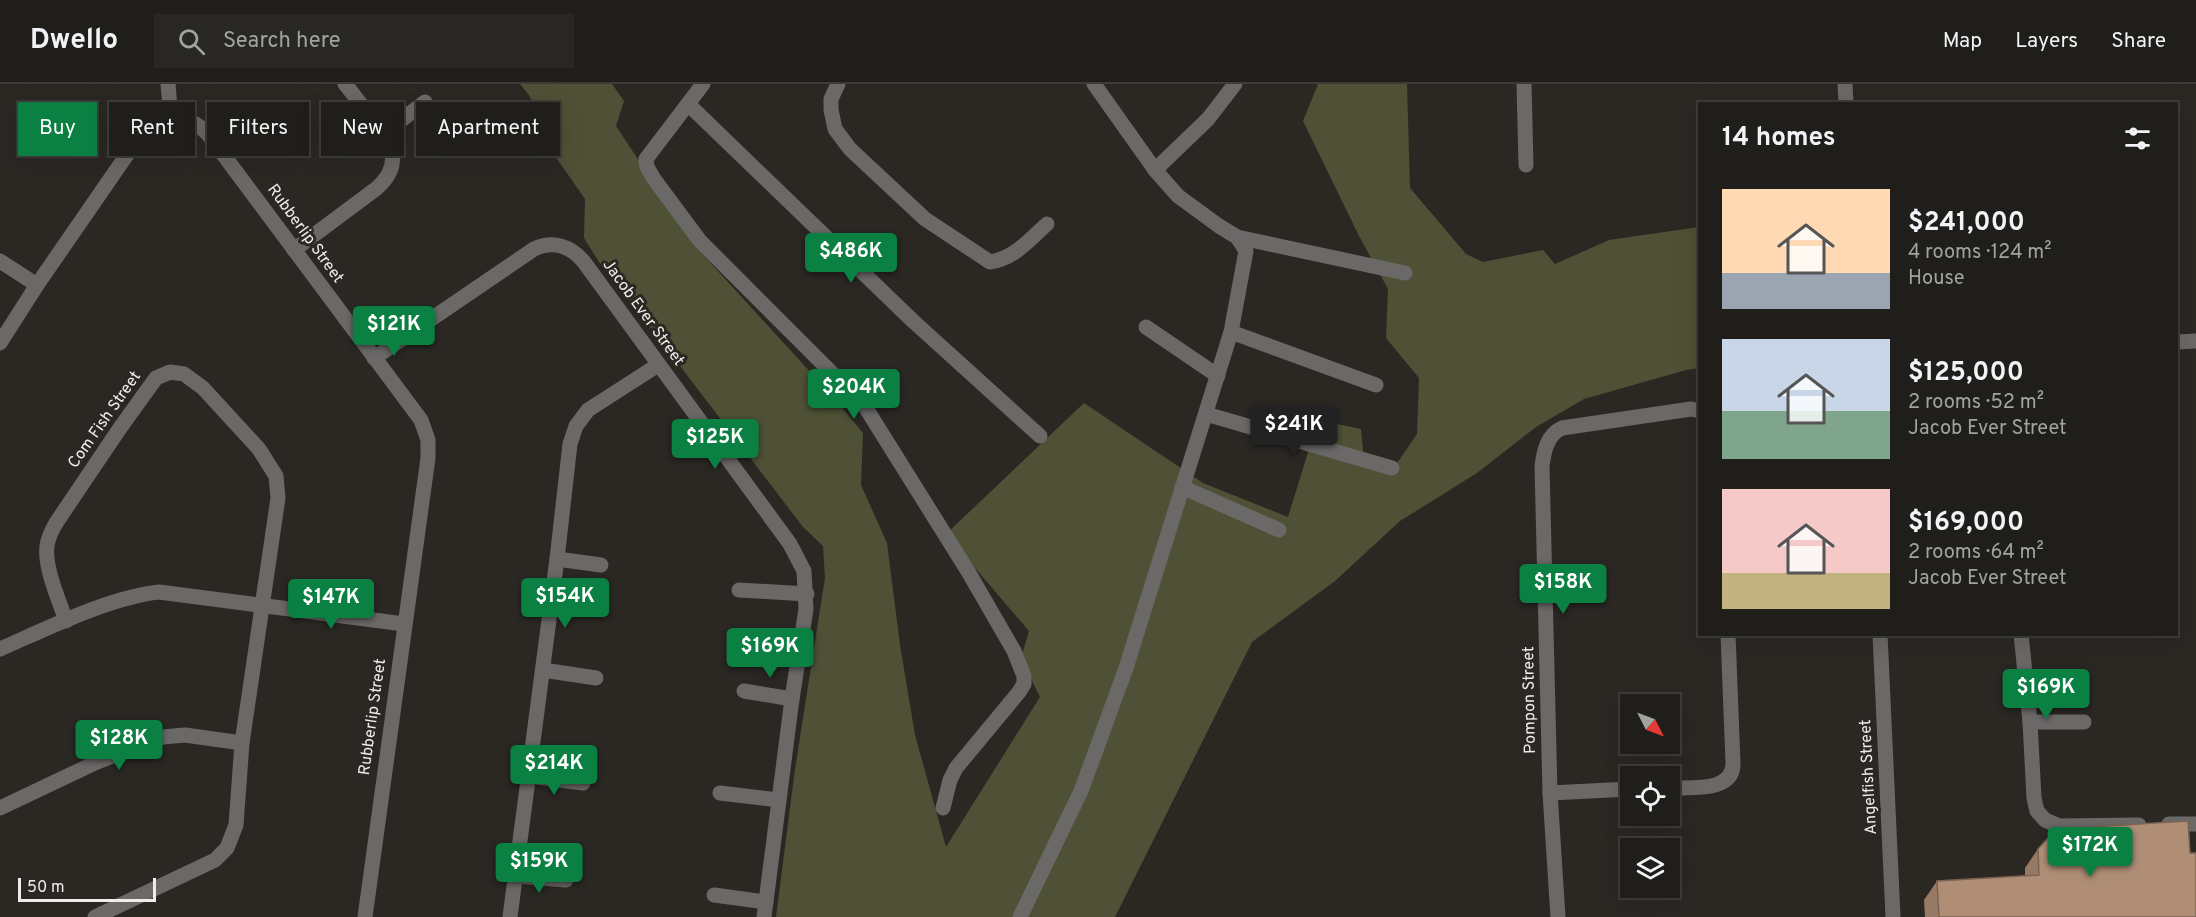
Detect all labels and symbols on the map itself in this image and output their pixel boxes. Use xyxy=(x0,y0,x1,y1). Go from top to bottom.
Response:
street label: Rubberlip Street xyxy=(262,181,348,287)
pin: $486K xyxy=(809,233,893,284)
street label: Jacob Ever Street xyxy=(598,256,688,370)
pin: $121K xyxy=(352,306,436,357)
street label: Com Fish Street xyxy=(64,368,146,472)
pin: $204K xyxy=(812,369,896,420)
pin: $241K xyxy=(1252,406,1336,457)
pin: $125K xyxy=(673,419,757,470)
pin: $158K xyxy=(1521,564,1605,615)
pin: $154K xyxy=(523,578,607,629)
pin: $147K xyxy=(289,579,373,630)
pin: $169K xyxy=(728,628,812,679)
street label: Pompon Street xyxy=(1519,646,1541,754)
street label: Rubberlip Street xyxy=(355,657,391,777)
pin: $169K xyxy=(2004,669,2088,720)
north arrow xyxy=(1620,694,1680,754)
street label: Angelfish Street xyxy=(1856,719,1882,835)
pin: $128K xyxy=(77,720,161,771)
pin: $214K xyxy=(512,745,596,796)
pin: $172K xyxy=(2048,827,2132,878)
pin: $159K xyxy=(497,843,581,894)
scale bar xyxy=(18,875,156,902)

